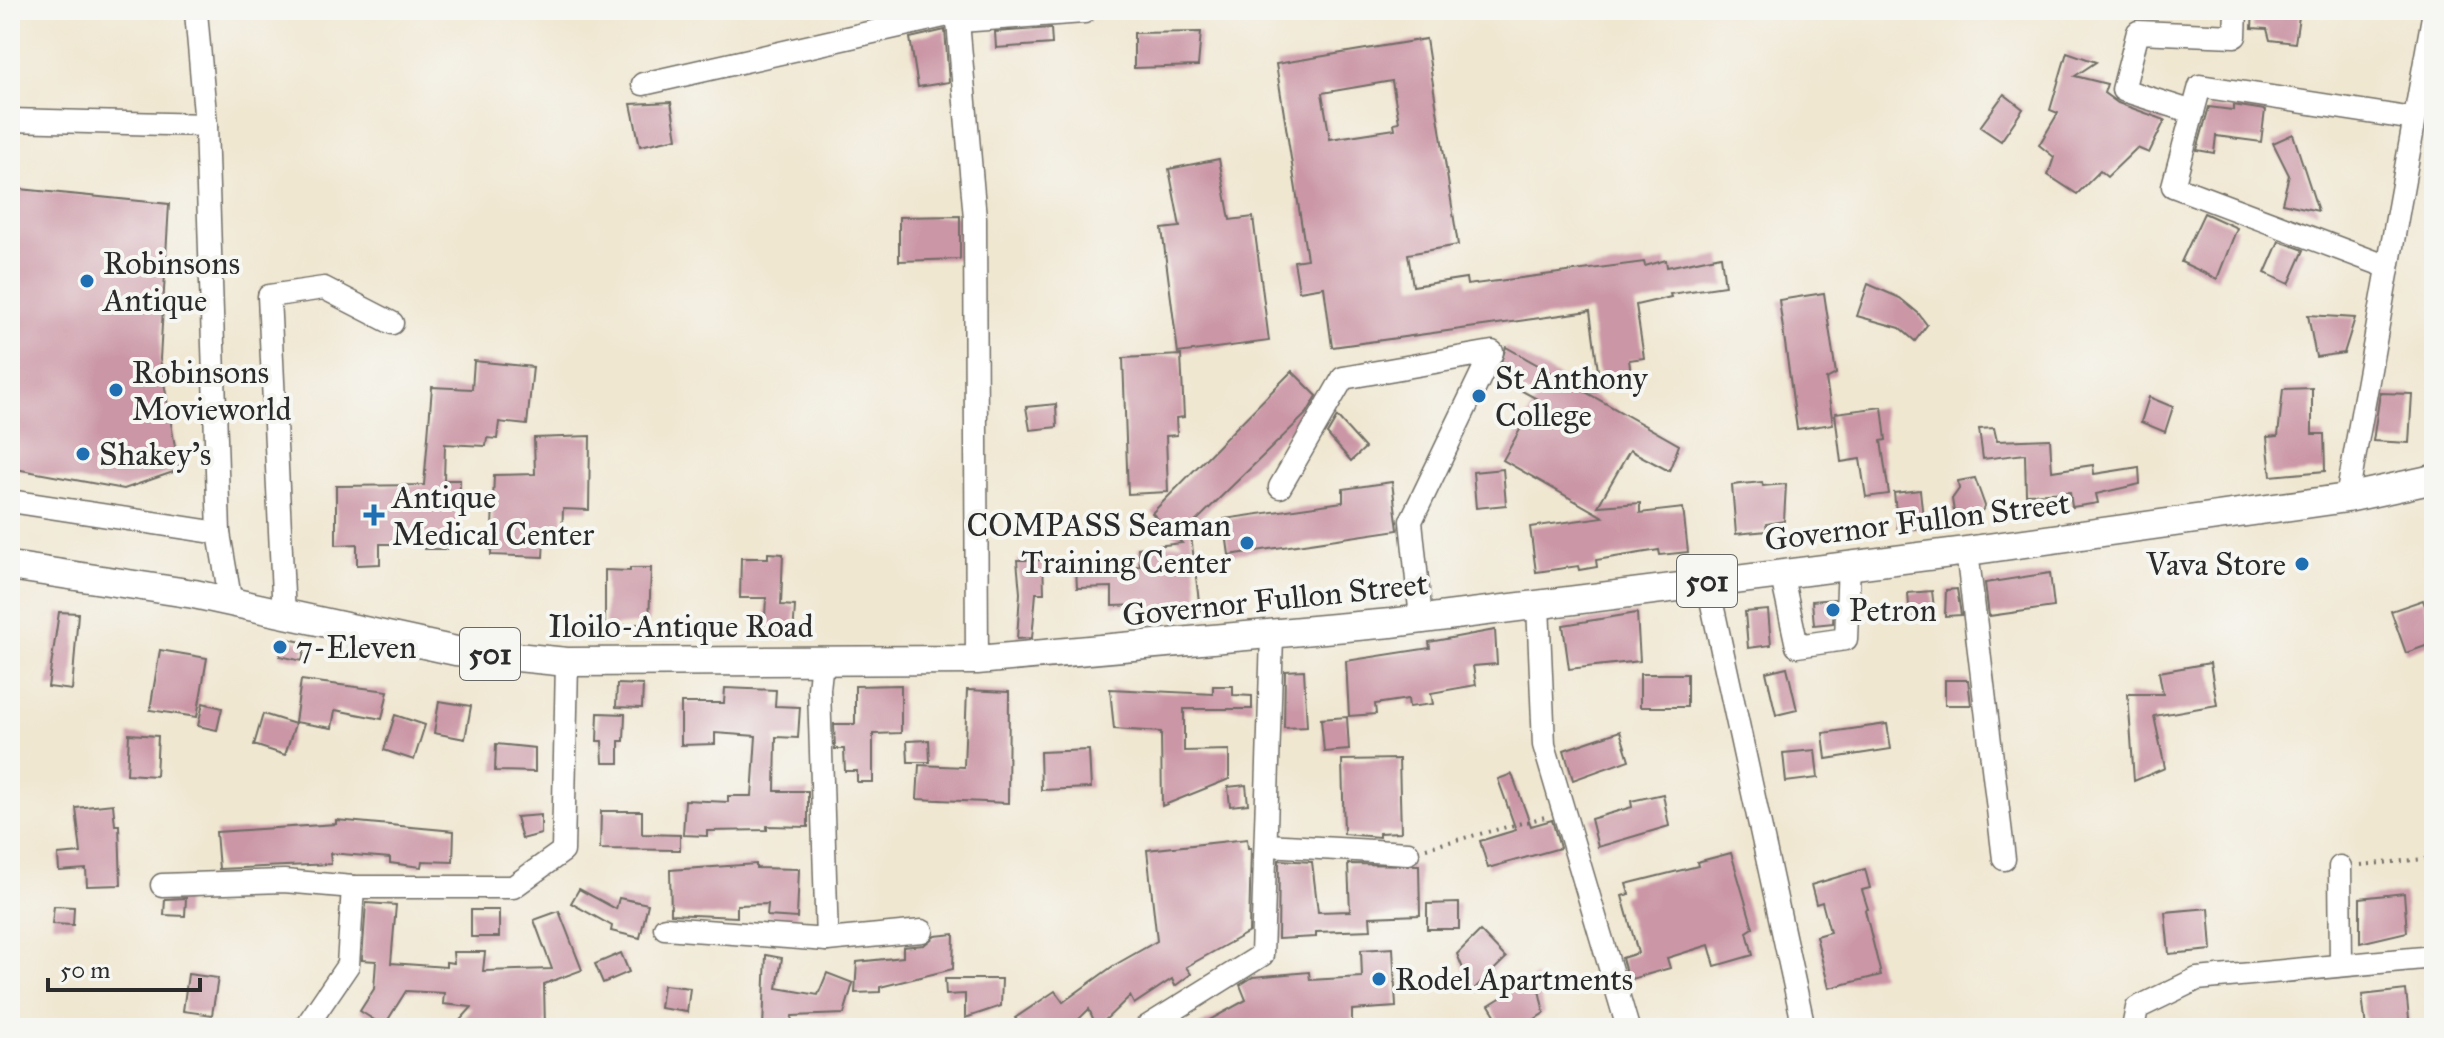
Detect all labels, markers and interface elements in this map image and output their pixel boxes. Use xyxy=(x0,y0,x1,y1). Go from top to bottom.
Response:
place label: Robinsons Antique xyxy=(101,244,240,320)
marker: Robinsons Antique xyxy=(78,272,96,290)
place label: Robinsons Movieworld xyxy=(132,353,292,429)
place label: St Anthony College xyxy=(1495,359,1648,435)
marker: Robinsons Movieworld xyxy=(107,381,125,399)
marker: St Anthony College xyxy=(1470,387,1488,405)
place label: Shakey's xyxy=(99,435,211,474)
marker: Shakey's xyxy=(74,445,92,463)
place label: Antique Medical Center xyxy=(390,478,594,554)
street label: Governor Fullon Street xyxy=(1762,483,2072,560)
marker: Antique Medical Center xyxy=(363,504,385,526)
place label: COMPASS Seaman Training Center xyxy=(966,506,1231,582)
marker: COMPASS Seaman Training Center xyxy=(1238,534,1256,552)
place label: Vava Store xyxy=(2145,545,2286,584)
road number: 501 xyxy=(1677,555,1737,607)
marker: Vava Store xyxy=(2293,555,2311,573)
street label: Governor Fullon Street xyxy=(1120,564,1430,635)
place label: Petron xyxy=(1849,591,1937,630)
marker: Petron xyxy=(1824,601,1842,619)
street label: Iloilo-Antique Road xyxy=(549,607,813,646)
place label: 7-Eleven xyxy=(296,628,416,667)
road number: 501 xyxy=(460,628,520,680)
marker: 7-Eleven xyxy=(271,638,289,656)
scale bar xyxy=(48,942,200,992)
text: 50 m xyxy=(60,955,110,985)
place label: Rodel Apartments xyxy=(1395,960,1633,999)
marker: Rodel Apartments xyxy=(1370,970,1388,988)

